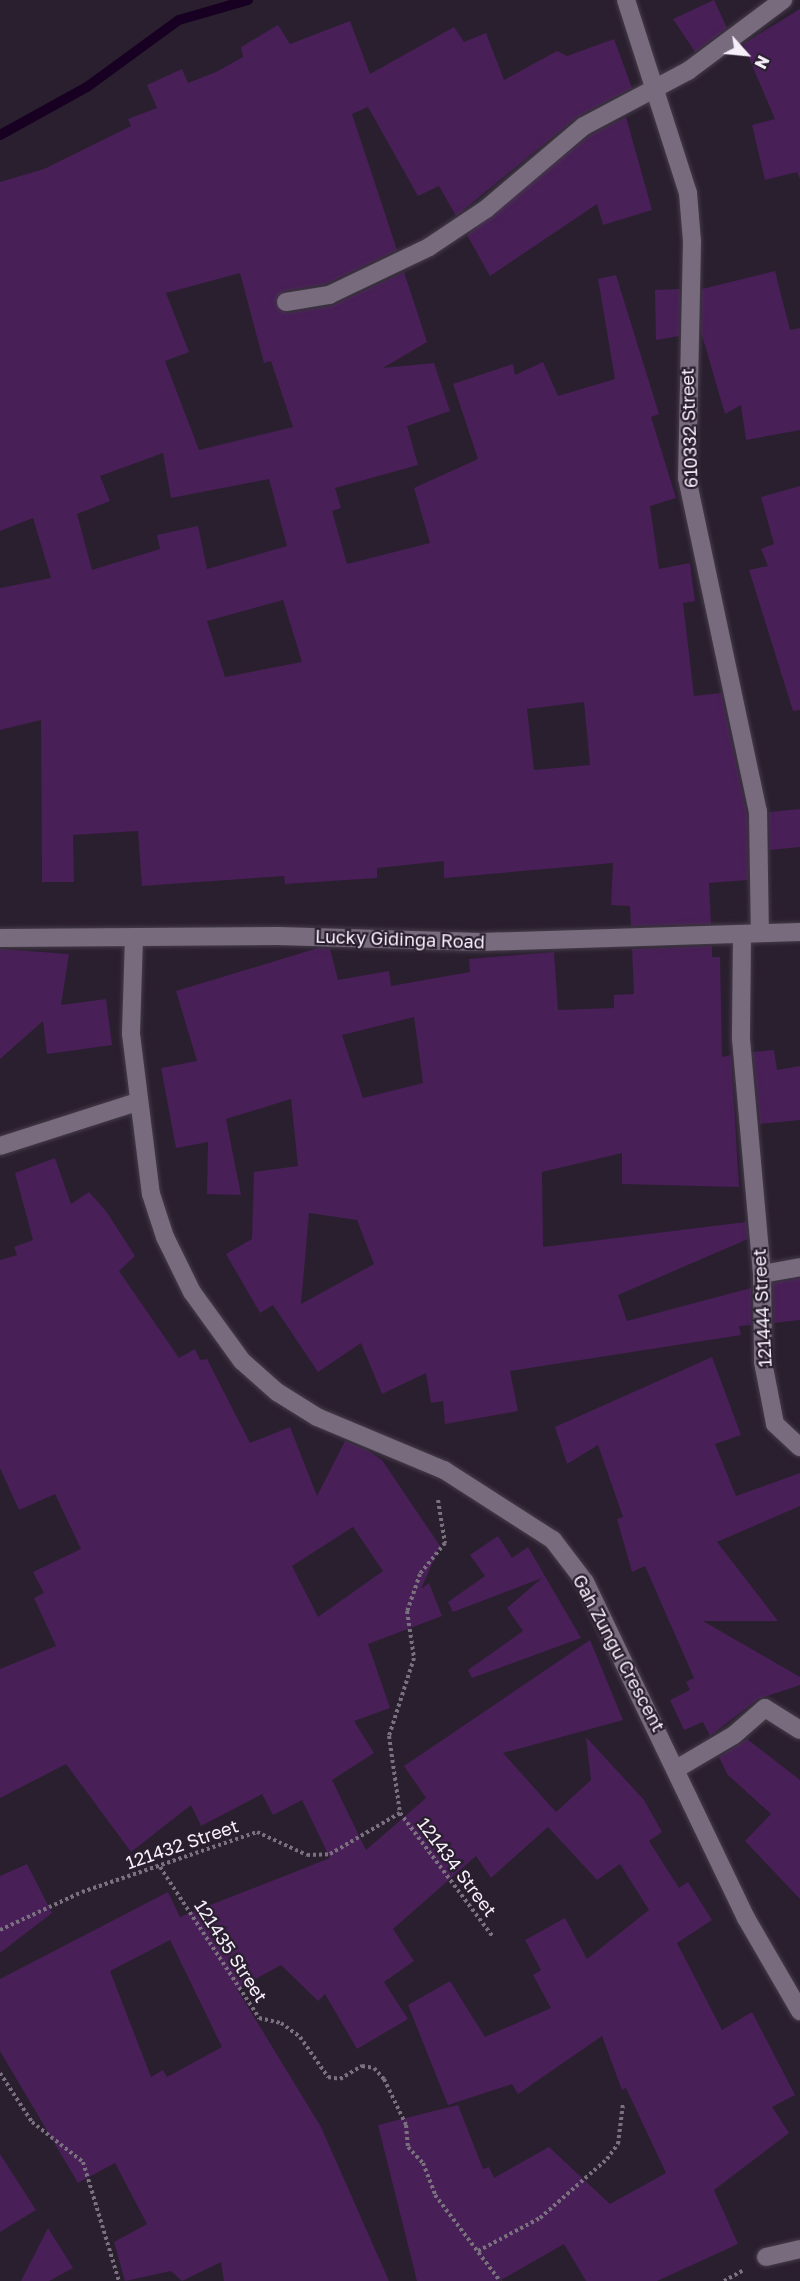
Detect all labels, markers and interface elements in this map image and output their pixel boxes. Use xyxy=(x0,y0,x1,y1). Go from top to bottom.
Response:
north arrow xyxy=(716,24,776,84)
text: N xyxy=(750,52,774,72)
street label: 610332 Street xyxy=(676,368,702,488)
street label: Lucky Gidinga Road xyxy=(315,925,485,953)
street label: 121444 Street xyxy=(748,1248,776,1368)
street label: Gah Zungu Crescent xyxy=(568,1571,670,1735)
street label: 121434 Street xyxy=(413,1813,501,1921)
street label: 121432 Street xyxy=(123,1815,241,1873)
street label: 121435 Street xyxy=(190,1896,272,2006)

